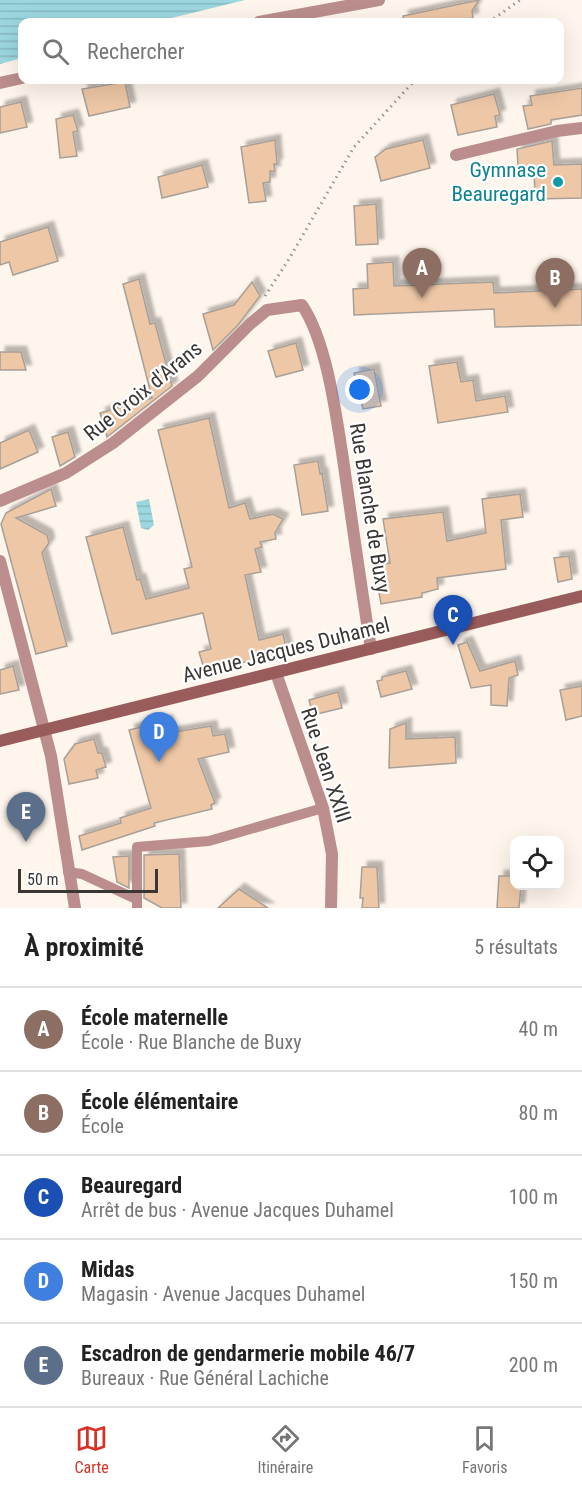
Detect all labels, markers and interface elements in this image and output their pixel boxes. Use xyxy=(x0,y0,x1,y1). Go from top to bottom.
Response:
search box xyxy=(18,18,564,84)
icon: search xyxy=(39,35,72,68)
text: Rechercher xyxy=(87,39,184,64)
place label: Gymnase Beauregard xyxy=(451,158,546,206)
marker: Gymnase Beauregard xyxy=(551,175,565,189)
pin: A xyxy=(402,248,442,298)
pin: B xyxy=(536,258,574,308)
street label: Rue Croix d'Arans xyxy=(79,336,207,446)
your location xyxy=(345,375,374,404)
street label: Rue Blanche de Buxy xyxy=(345,421,395,595)
pin: C xyxy=(434,596,472,645)
street label: Avenue Jacques Duhamel xyxy=(180,613,392,687)
street label: Rue Jean XXIII xyxy=(296,704,356,826)
pin: D xyxy=(140,712,178,762)
pin: E xyxy=(6,792,46,842)
map controls xyxy=(510,836,564,890)
button: locate xyxy=(510,836,564,890)
scale bar xyxy=(18,866,158,894)
text: 50 m xyxy=(27,870,59,889)
text: À proximité xyxy=(24,932,144,962)
text: 5 résultats xyxy=(474,935,558,959)
text: École maternelle xyxy=(81,1005,228,1030)
text: A xyxy=(38,1017,49,1041)
text: 40 m xyxy=(519,1017,558,1041)
text: École · Rue Blanche de Buxy xyxy=(81,1030,302,1054)
text: École élémentaire xyxy=(81,1089,238,1114)
text: B xyxy=(38,1101,49,1125)
text: 80 m xyxy=(519,1101,558,1125)
text: École xyxy=(81,1114,124,1138)
text: Beauregard xyxy=(81,1173,182,1198)
text: C xyxy=(38,1185,49,1209)
text: 100 m xyxy=(509,1185,558,1209)
text: Arrêt de bus · Avenue Jacques Duhamel xyxy=(81,1198,394,1222)
text: Midas xyxy=(81,1257,135,1282)
text: D xyxy=(38,1269,49,1293)
text: 150 m xyxy=(509,1269,558,1293)
text: Magasin · Avenue Jacques Duhamel xyxy=(81,1282,365,1306)
text: Escadron de gendarmerie mobile 46/7 xyxy=(81,1341,415,1366)
text: E xyxy=(39,1353,48,1377)
text: 200 m xyxy=(509,1353,558,1377)
text: Bureaux · Rue Général Lachiche xyxy=(81,1366,329,1390)
tab: Carte xyxy=(74,1422,109,1477)
tab: Itinéraire xyxy=(257,1422,313,1477)
tab: Favoris xyxy=(462,1422,508,1477)

